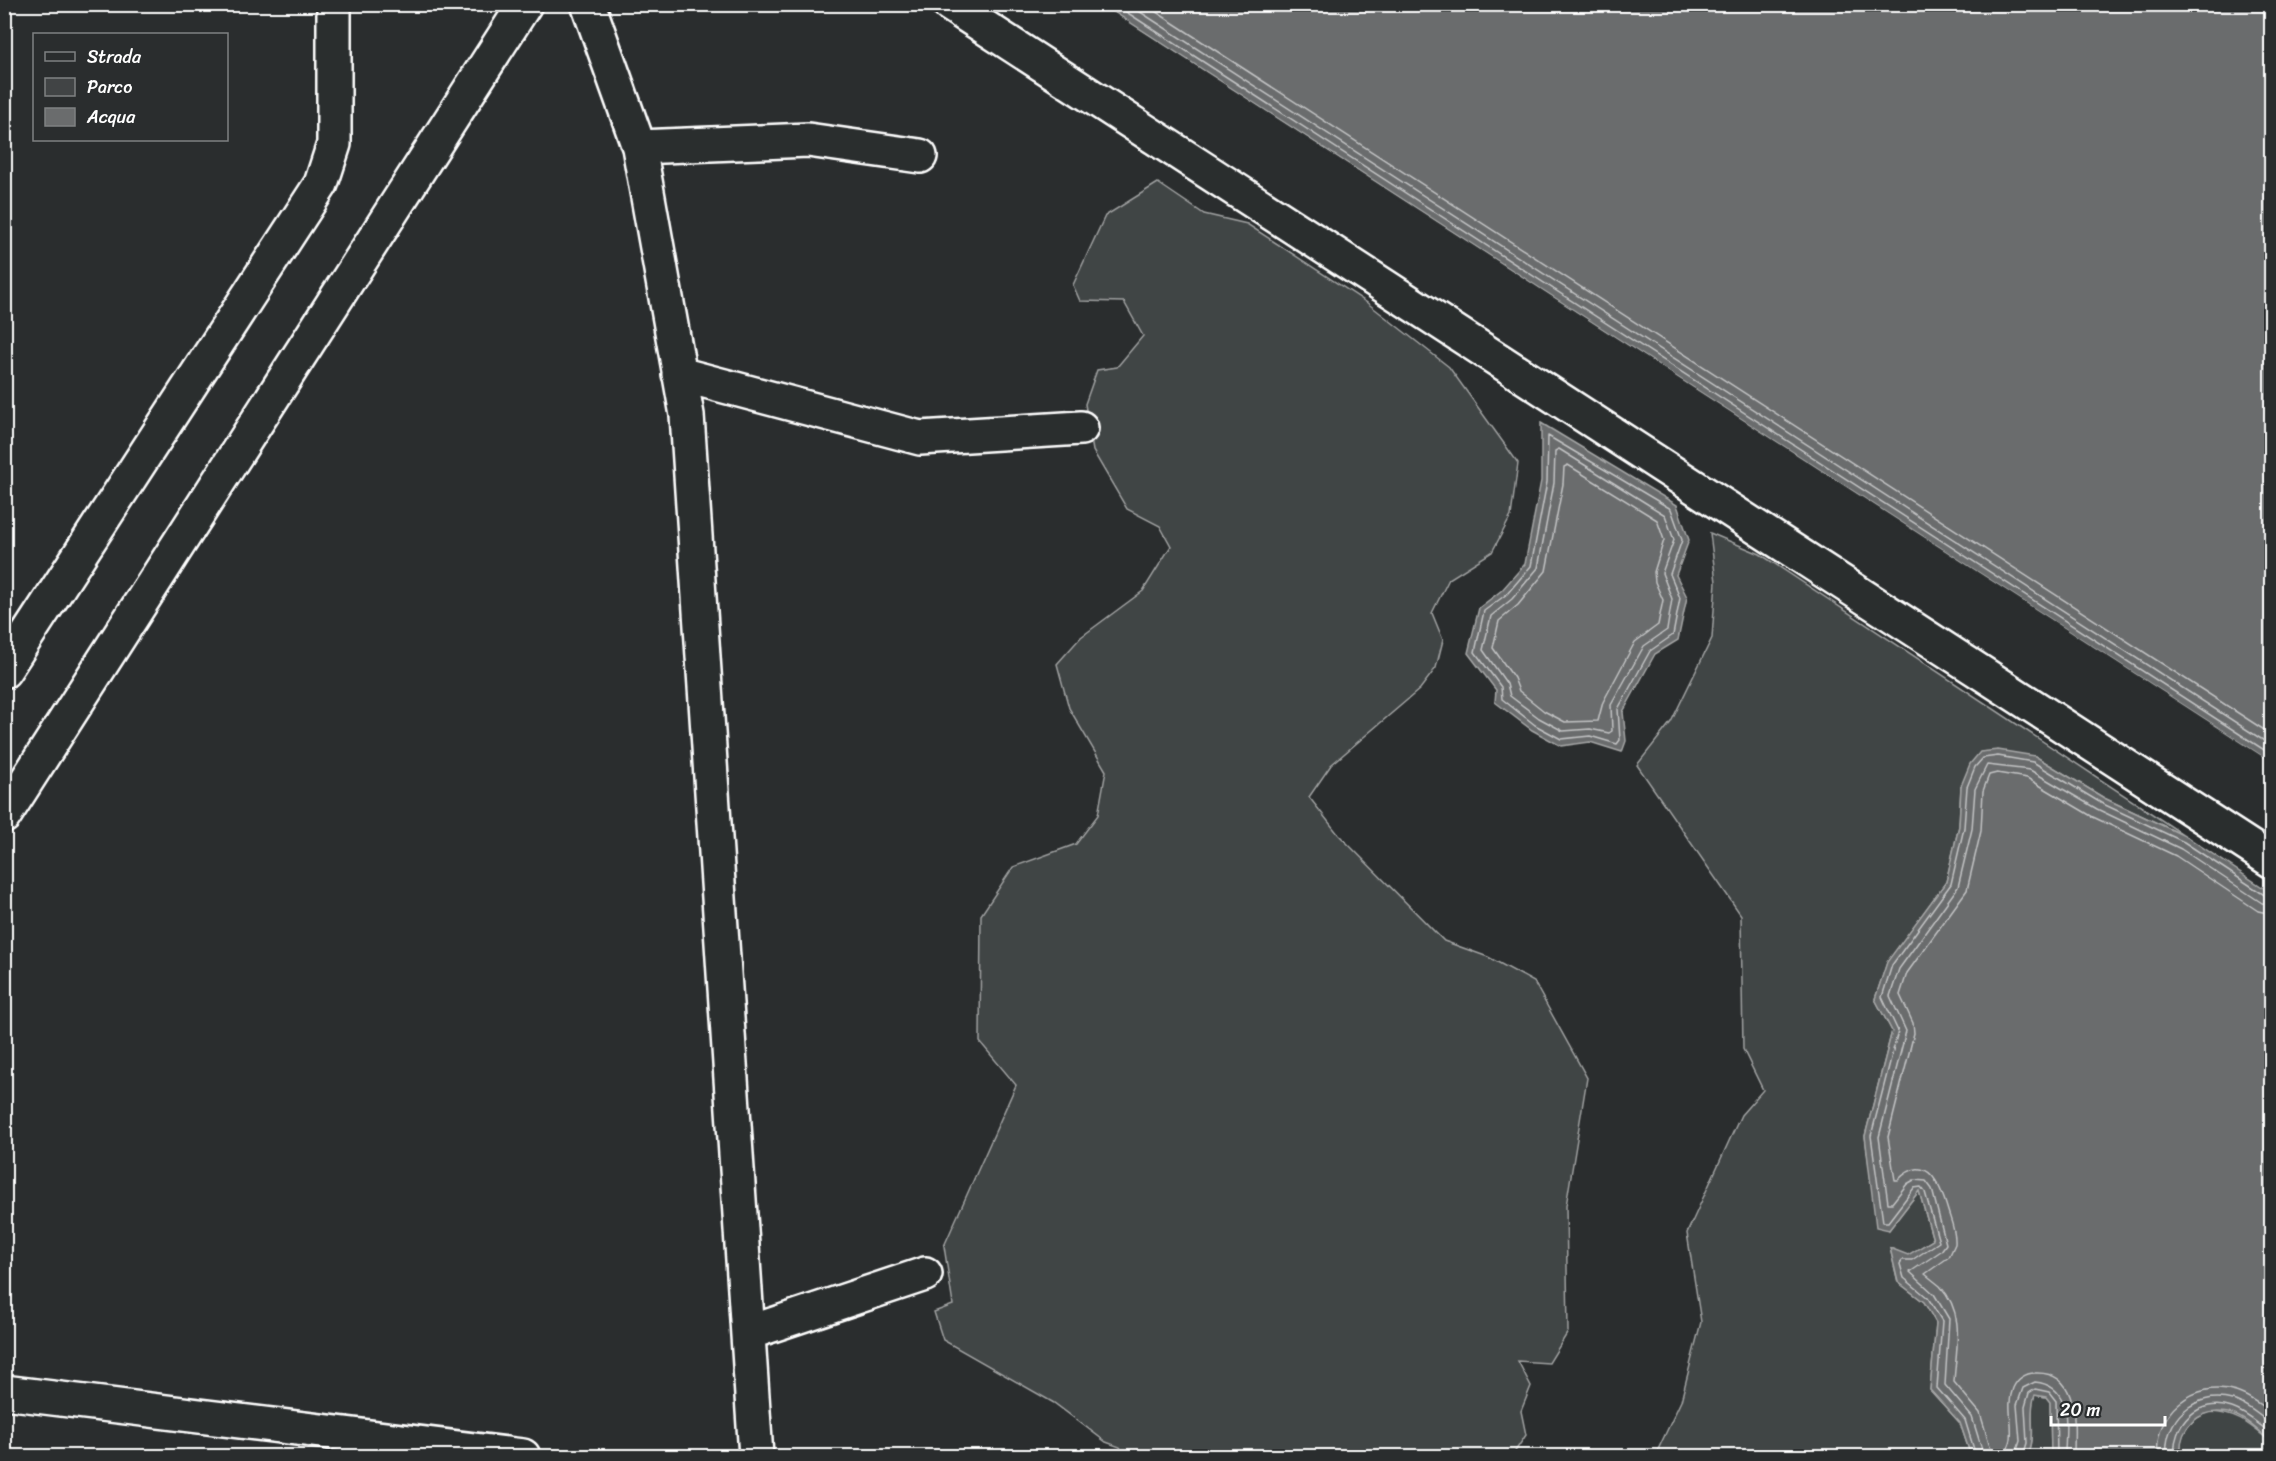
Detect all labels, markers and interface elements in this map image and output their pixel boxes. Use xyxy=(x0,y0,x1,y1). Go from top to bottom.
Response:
legend xyxy=(33,33,228,141)
text: Strada xyxy=(87,41,142,73)
text: Parco xyxy=(87,71,132,103)
text: Acqua xyxy=(86,101,136,133)
scale bar xyxy=(2051,1389,2165,1427)
text: 20 m xyxy=(2060,1394,2100,1426)

